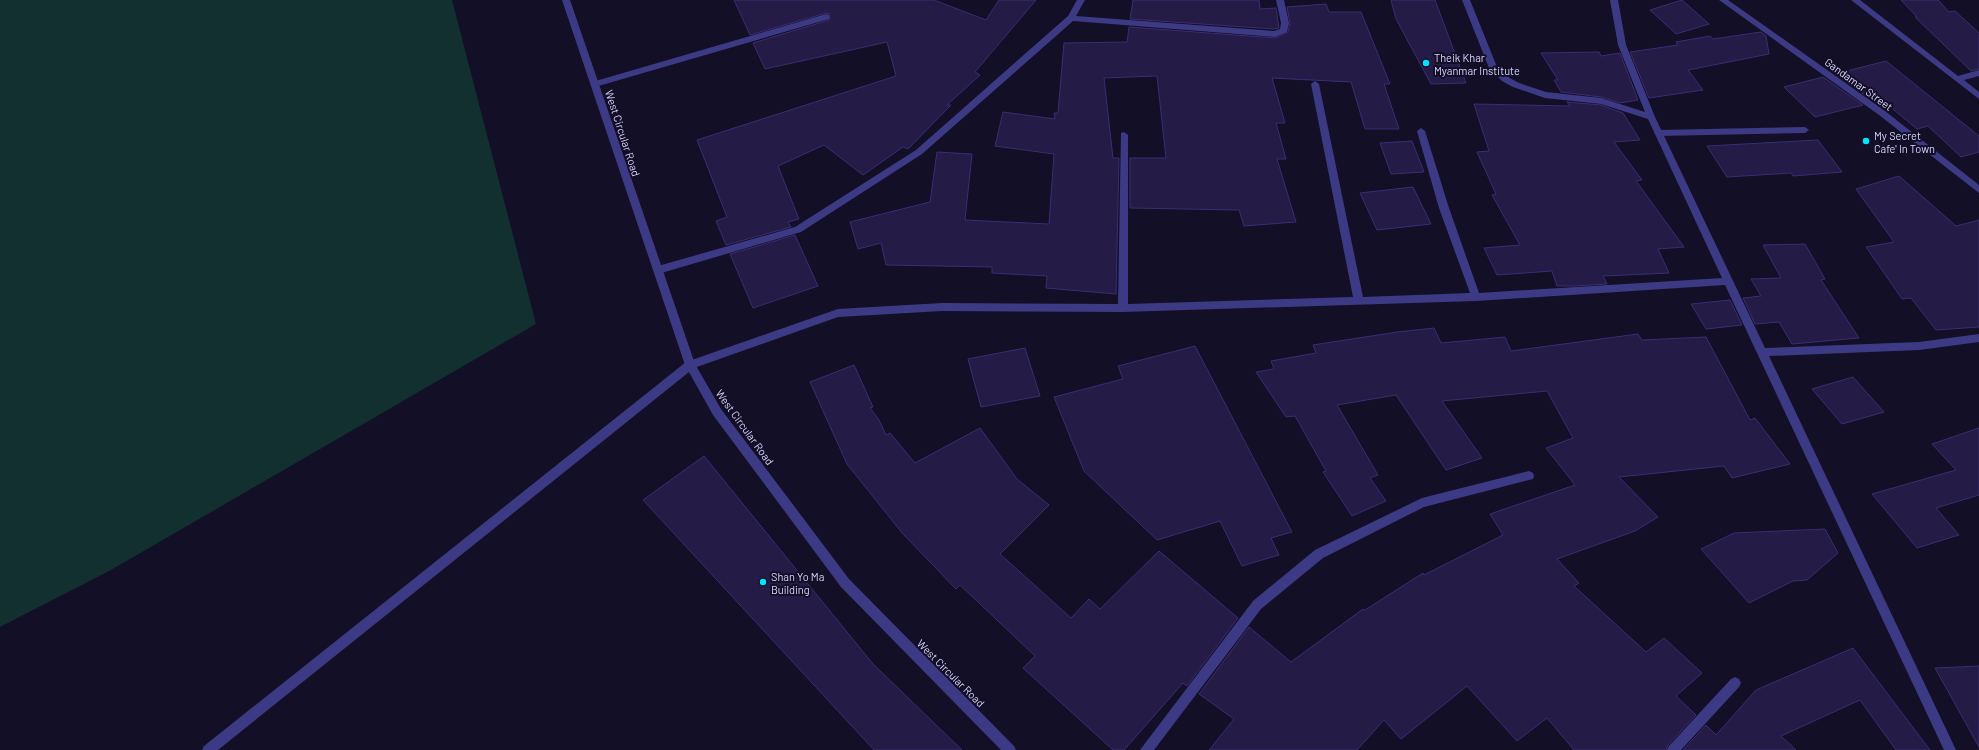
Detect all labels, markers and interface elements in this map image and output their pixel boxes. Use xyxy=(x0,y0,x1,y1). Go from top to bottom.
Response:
place label: Theik Khar Myanmar Institute xyxy=(1434,51,1520,77)
street label: Gandamar Street xyxy=(1823,55,1895,113)
marker: Theik Khar Myanmar Institute xyxy=(1421,58,1431,68)
street label: West Circular Road xyxy=(603,88,643,178)
place label: My Secret Cafe' In Town xyxy=(1874,129,1935,155)
marker: My Secret Cafe' In Town xyxy=(1861,136,1871,146)
street label: West Circular Road xyxy=(713,387,777,467)
place label: Shan Yo Ma Building xyxy=(771,570,824,596)
marker: Shan Yo Ma Building xyxy=(758,577,768,587)
street label: West Circular Road xyxy=(915,637,987,709)

